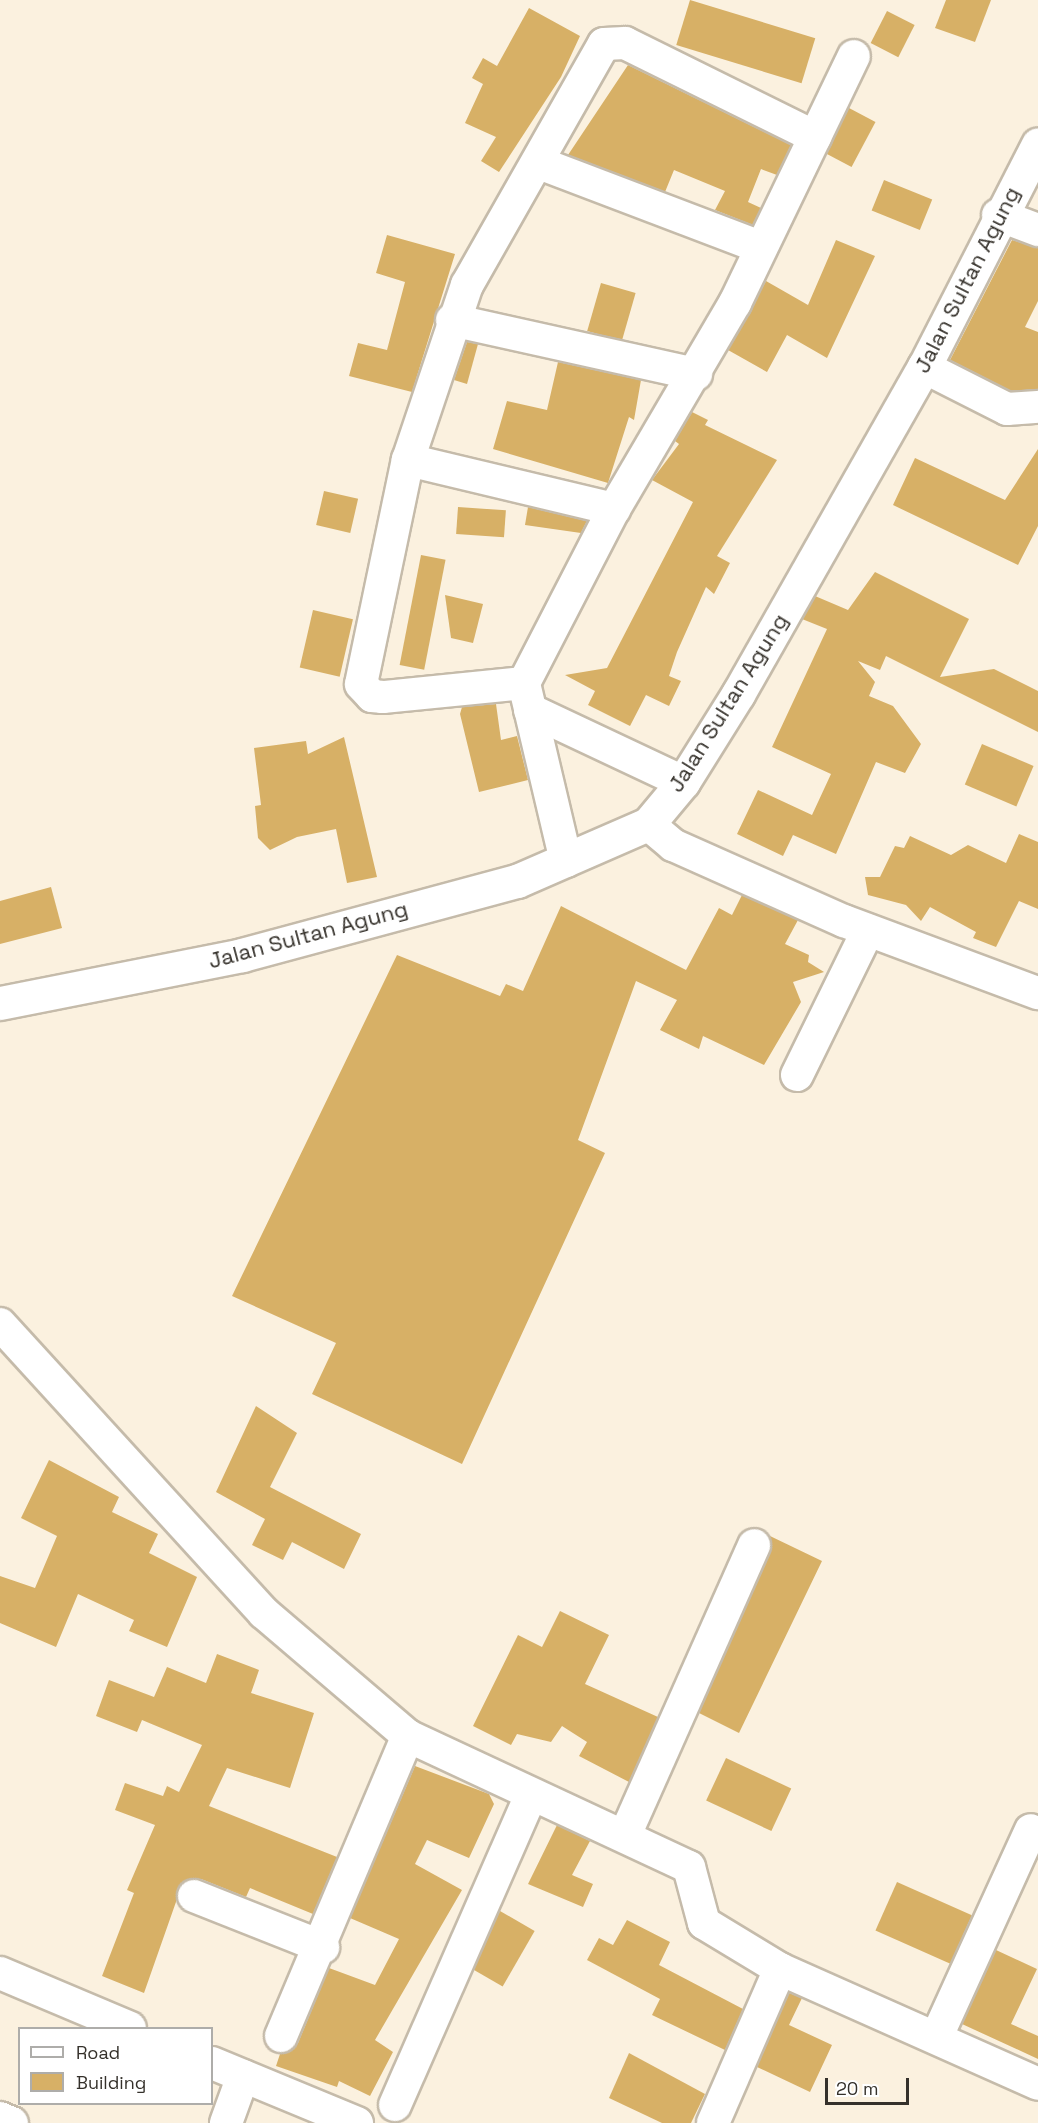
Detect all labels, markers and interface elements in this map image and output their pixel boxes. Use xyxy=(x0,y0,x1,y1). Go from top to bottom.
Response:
street label: Jalan Sultan Agung xyxy=(909,182,1025,378)
street label: Jalan Sultan Agung xyxy=(662,609,794,797)
street label: Jalan Sultan Agung xyxy=(205,896,411,974)
legend xyxy=(18,2027,213,2105)
text: Road xyxy=(76,2041,120,2064)
scale bar xyxy=(828,2066,912,2104)
text: Building xyxy=(76,2071,146,2094)
text: 20 m xyxy=(836,2077,879,2100)

